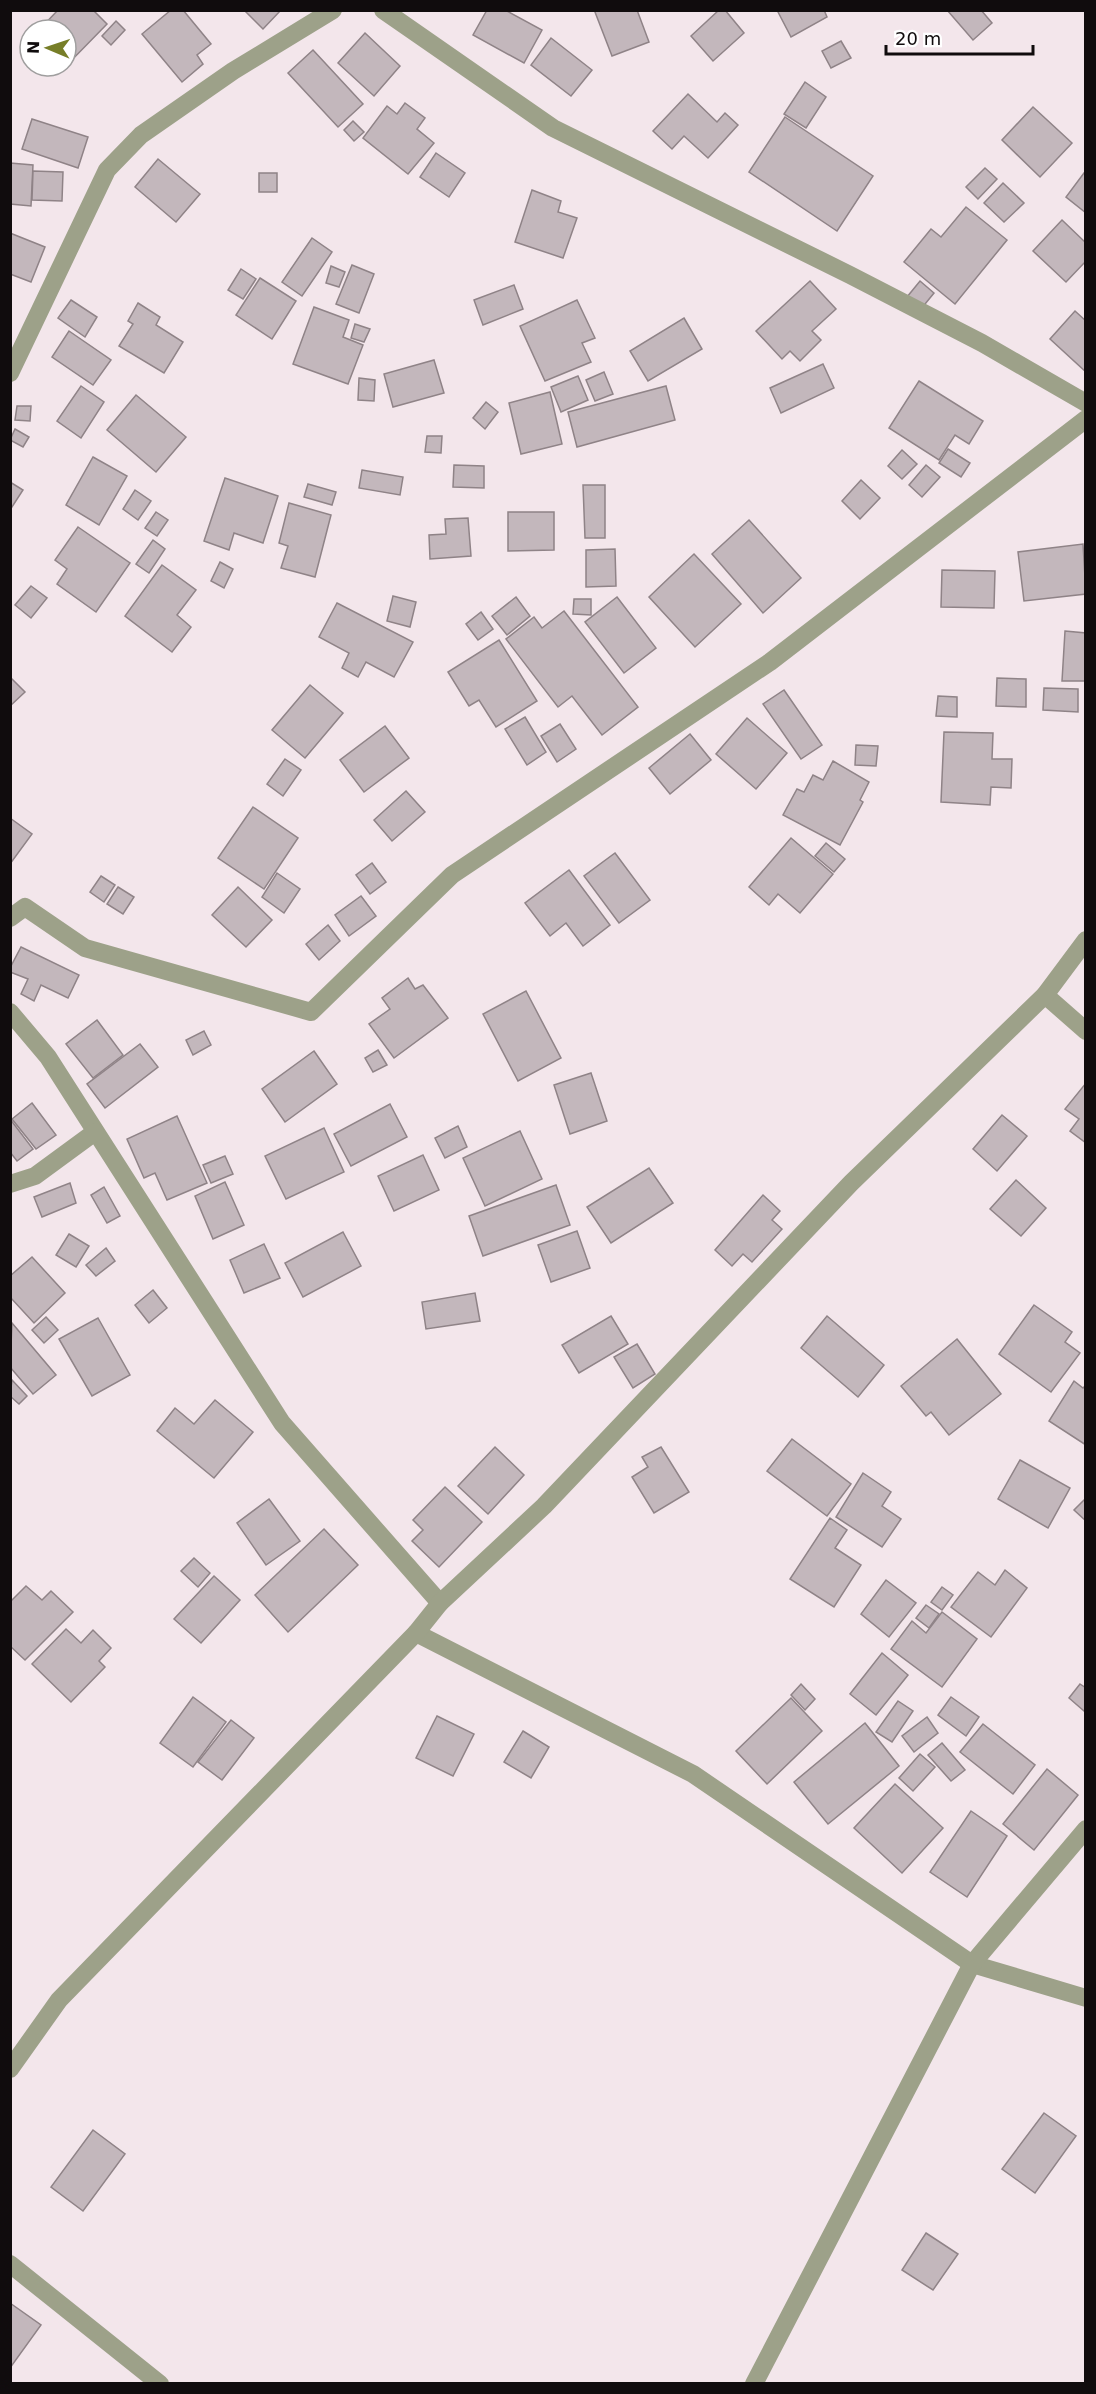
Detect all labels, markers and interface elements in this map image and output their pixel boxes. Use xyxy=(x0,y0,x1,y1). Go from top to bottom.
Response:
north arrow xyxy=(18,18,78,78)
scale bar xyxy=(886,18,1033,56)
text: 20 m xyxy=(895,28,941,49)
text: N xyxy=(24,40,43,55)

